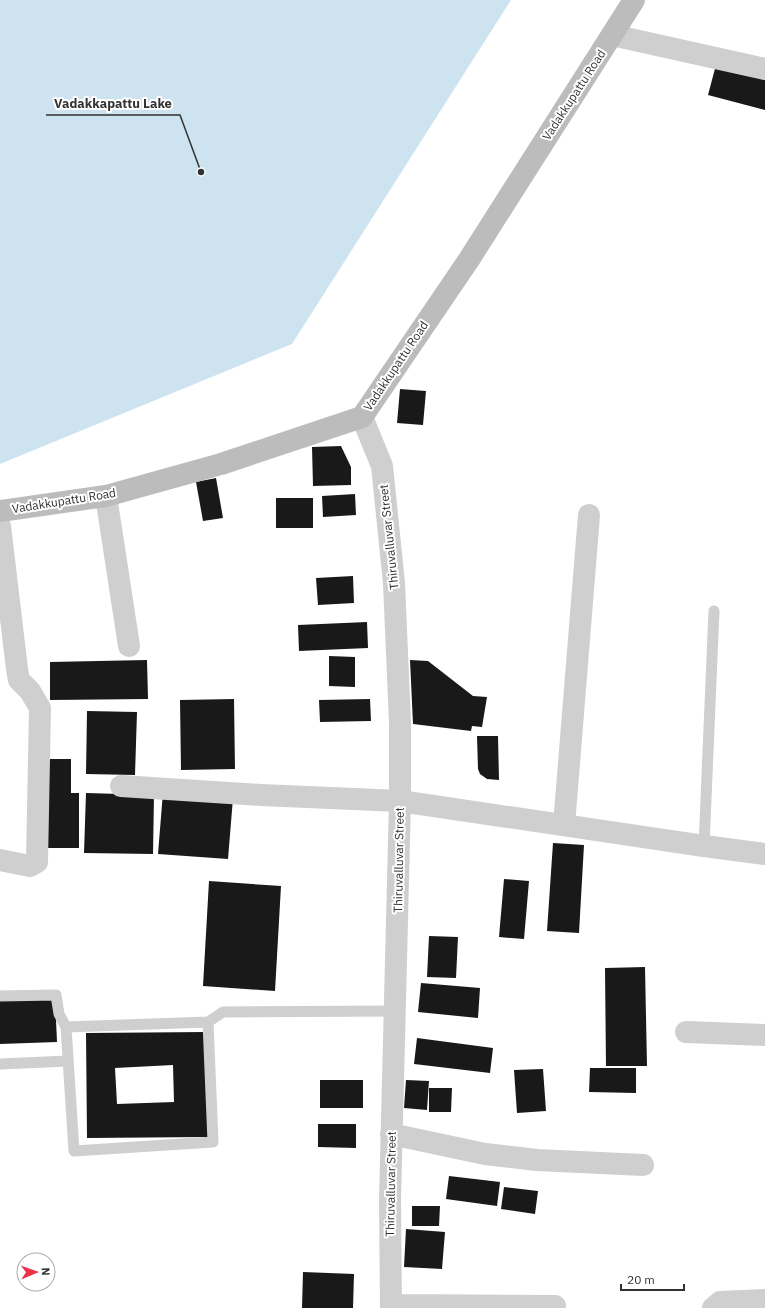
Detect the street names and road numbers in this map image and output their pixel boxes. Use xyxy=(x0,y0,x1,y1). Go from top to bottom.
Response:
street label: Vadakkupattu Road xyxy=(539,47,608,143)
street label: Vadakkupattu Road xyxy=(360,318,431,413)
street label: Thiruvalluvar Street xyxy=(376,484,401,590)
street label: Vadakkupattu Road xyxy=(11,485,117,516)
street label: Thiruvalluvar Street xyxy=(390,807,407,913)
street label: Thiruvalluvar Street xyxy=(382,1131,399,1237)

